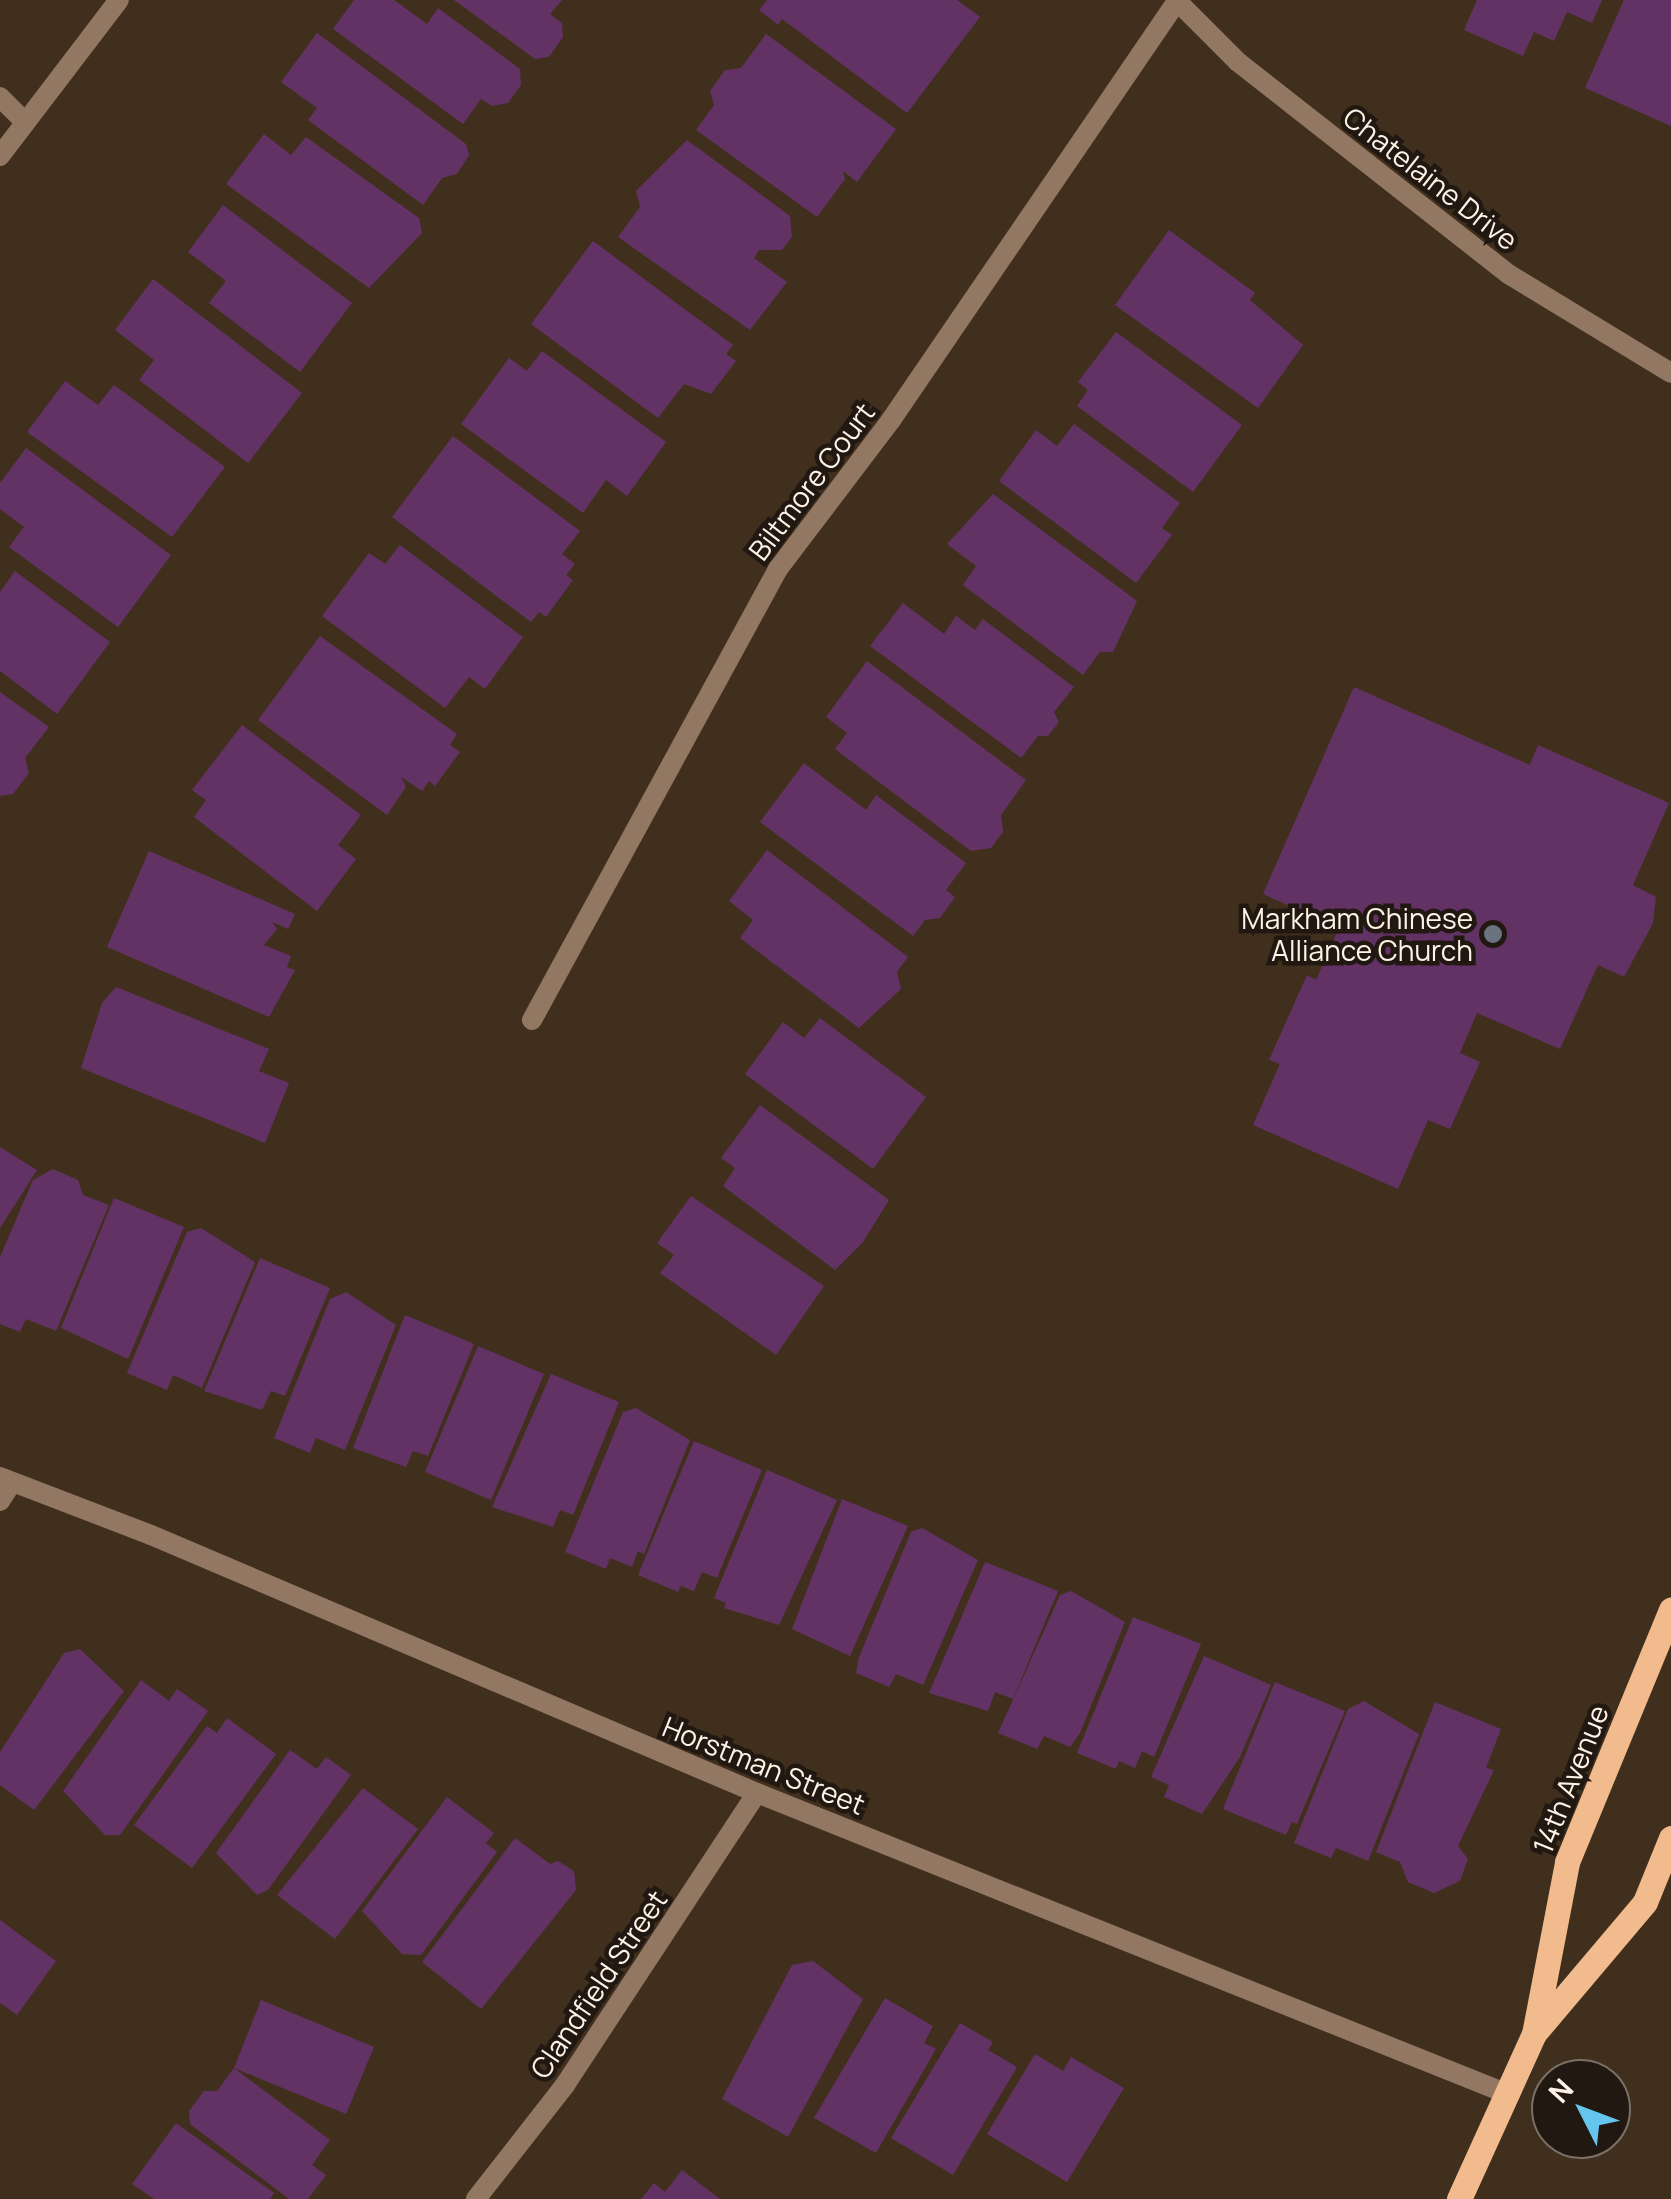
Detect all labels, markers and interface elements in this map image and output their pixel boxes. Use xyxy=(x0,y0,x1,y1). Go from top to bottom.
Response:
street label: Chatelaine Drive xyxy=(1337,100,1525,256)
street label: Biltmore Court xyxy=(741,396,881,566)
place label: Markham Chinese Alliance Church xyxy=(1241,901,1473,967)
marker: Markham Chinese Alliance Church xyxy=(1482,923,1504,945)
street label: 14th Avenue xyxy=(1525,1700,1615,1858)
street label: Horstman Street xyxy=(658,1709,870,1821)
street label: Clandfield Street xyxy=(523,1884,673,2084)
north arrow xyxy=(1531,2059,1631,2159)
text: N xyxy=(1539,2070,1581,2110)

